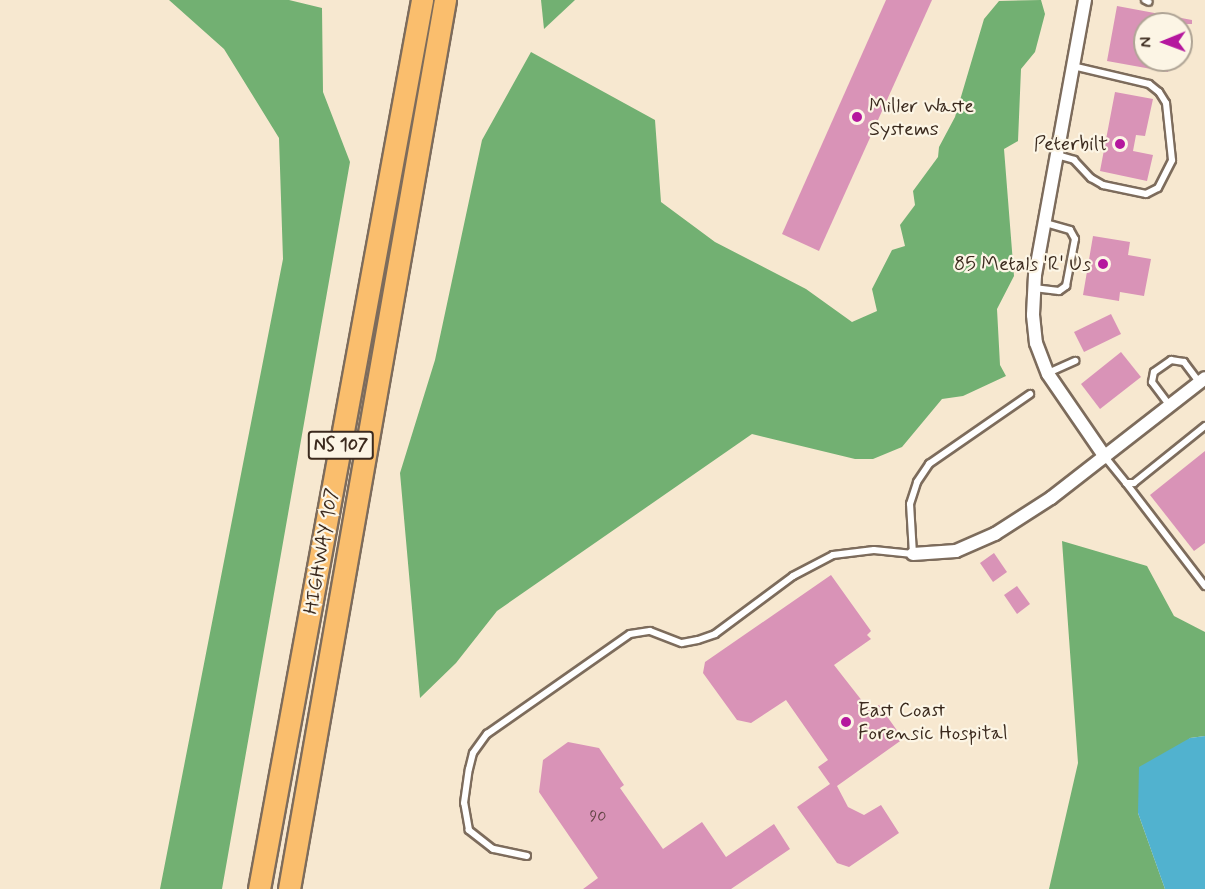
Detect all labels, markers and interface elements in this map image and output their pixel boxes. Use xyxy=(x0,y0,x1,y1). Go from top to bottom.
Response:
north arrow xyxy=(1133,12,1193,72)
text: N xyxy=(1136,37,1157,48)
place label: Miller Waste Systems xyxy=(869,94,975,141)
marker: Miller Waste Systems xyxy=(850,110,864,124)
place label: Peterbilt xyxy=(1034,132,1108,156)
marker: Peterbilt xyxy=(1113,137,1127,151)
place label: 85 Metals 'R' Us xyxy=(954,252,1091,276)
marker: 85 Metals 'R' Us xyxy=(1096,257,1110,271)
road number: NS 107 xyxy=(306,430,376,460)
street label: HIGHWAY 107 xyxy=(299,486,345,616)
place label: East Coast Forensic Hospital xyxy=(858,698,1010,745)
marker: East Coast Forensic Hospital xyxy=(839,715,853,729)
house number: 90 xyxy=(589,807,607,827)

